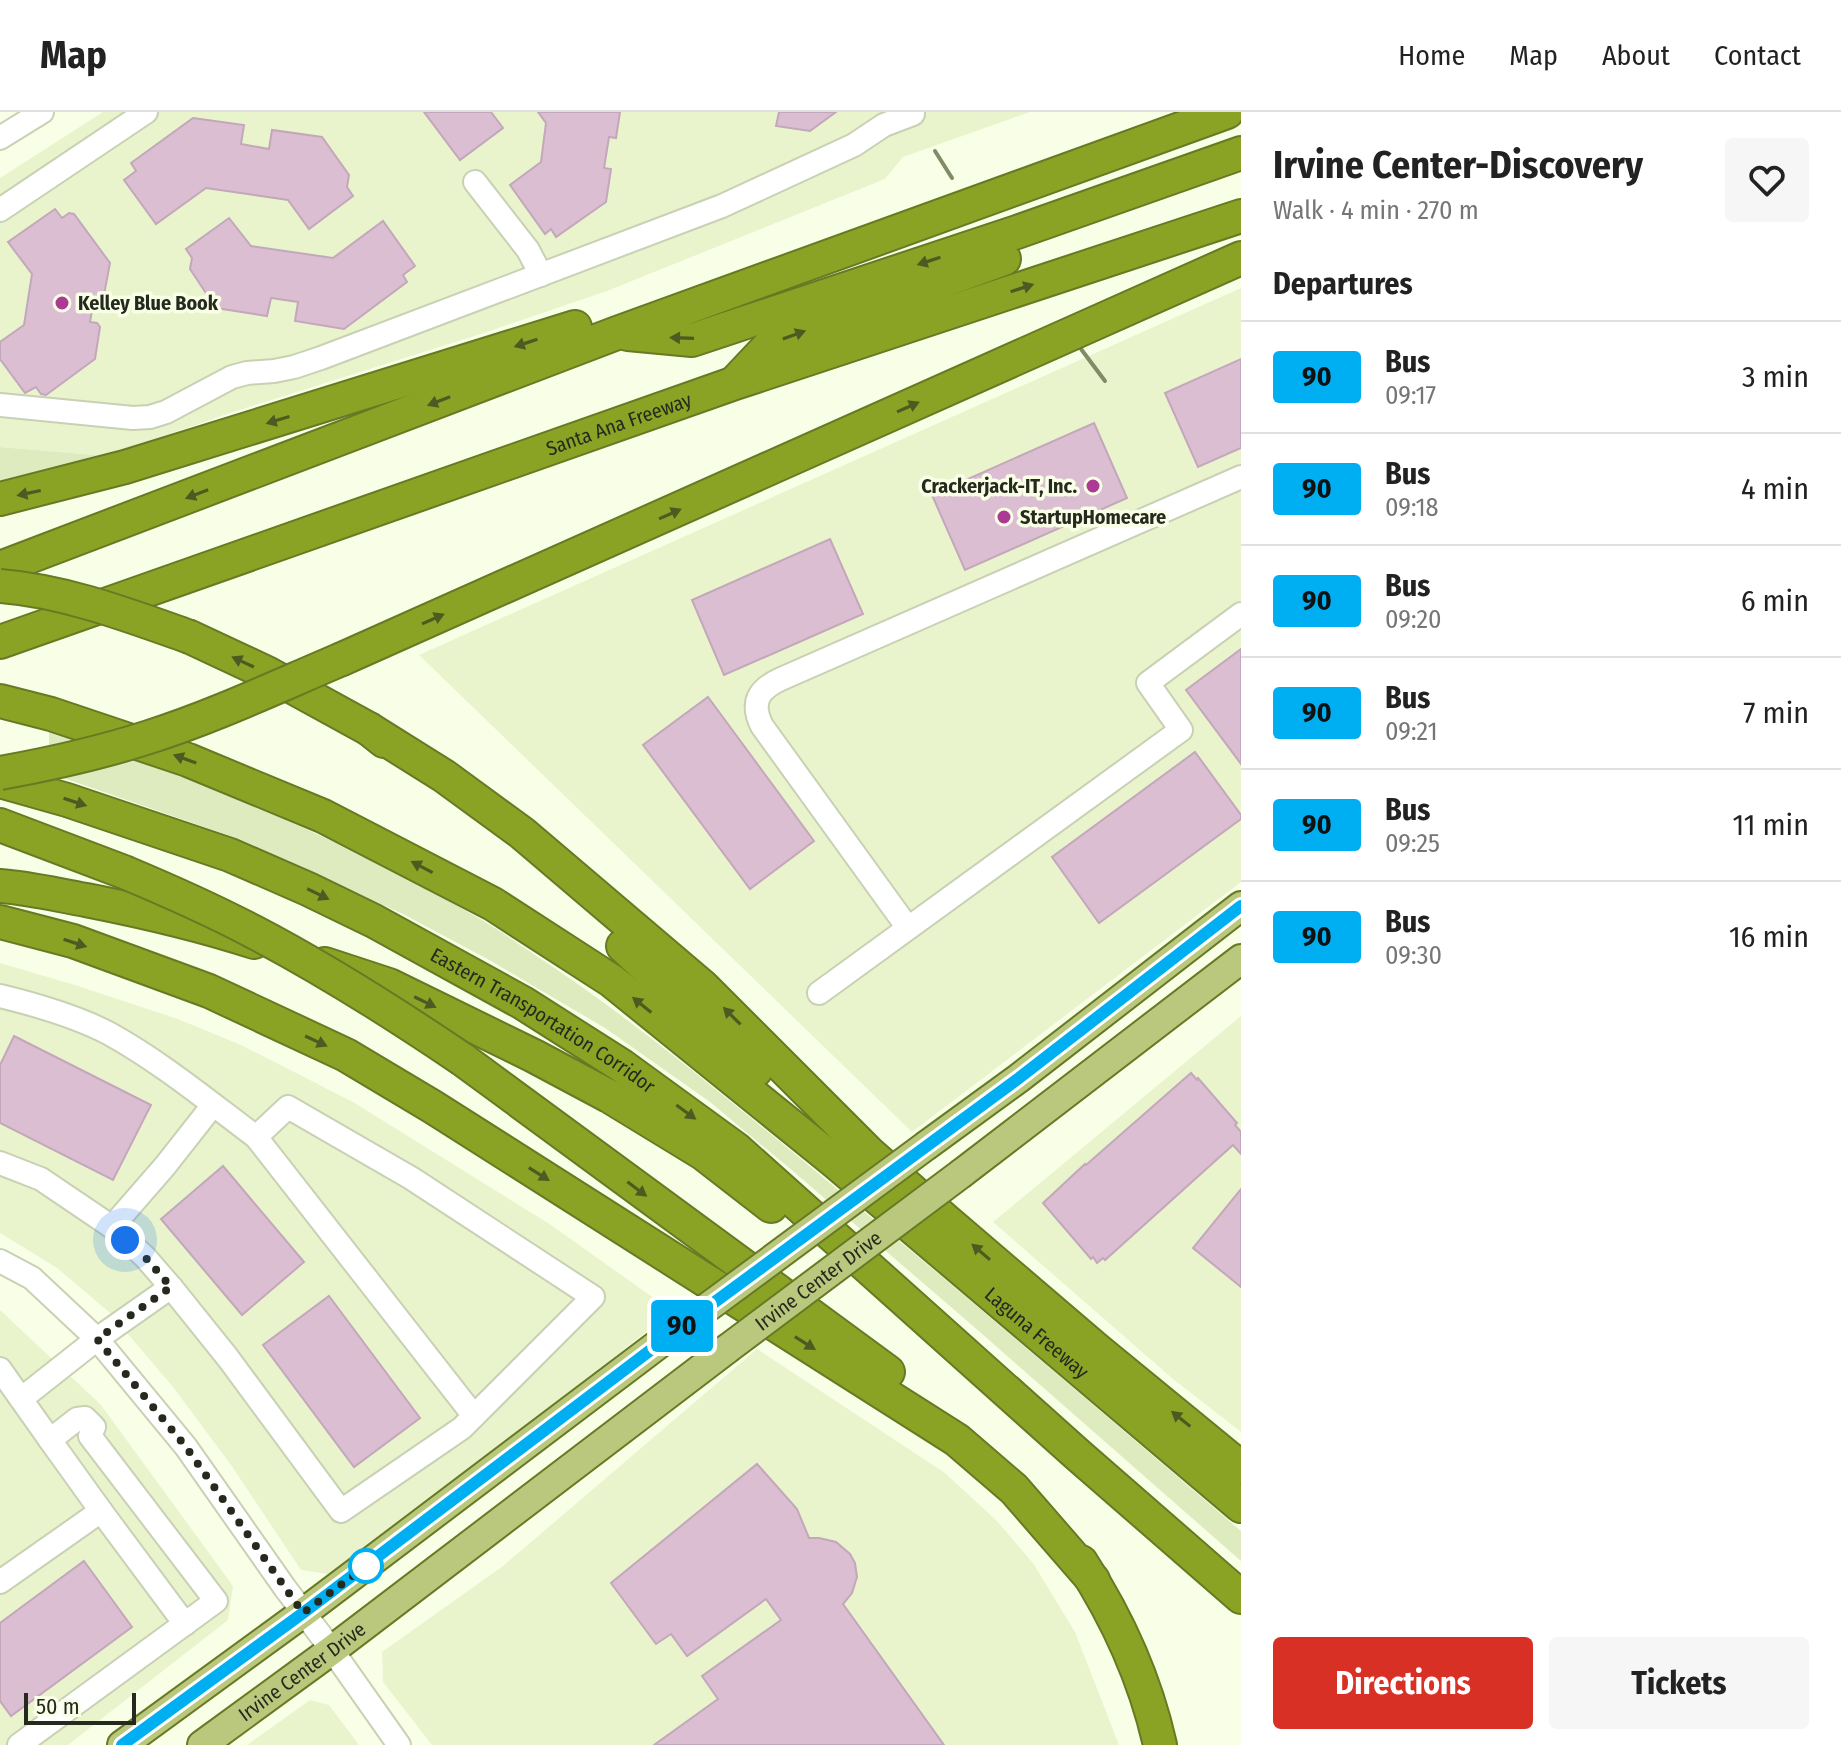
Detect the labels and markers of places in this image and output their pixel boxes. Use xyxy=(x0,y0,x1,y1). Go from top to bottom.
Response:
place label: Kelley Blue Book xyxy=(78,291,219,315)
marker: Kelley Blue Book xyxy=(53,294,71,312)
place label: Crackerjack-IT, Inc. xyxy=(921,474,1077,498)
marker: Crackerjack-IT, Inc. xyxy=(1084,477,1102,495)
place label: StartupHomecare xyxy=(1020,505,1166,529)
marker: StartupHomecare xyxy=(995,508,1013,526)
unlabelled marker xyxy=(349,1549,383,1583)

